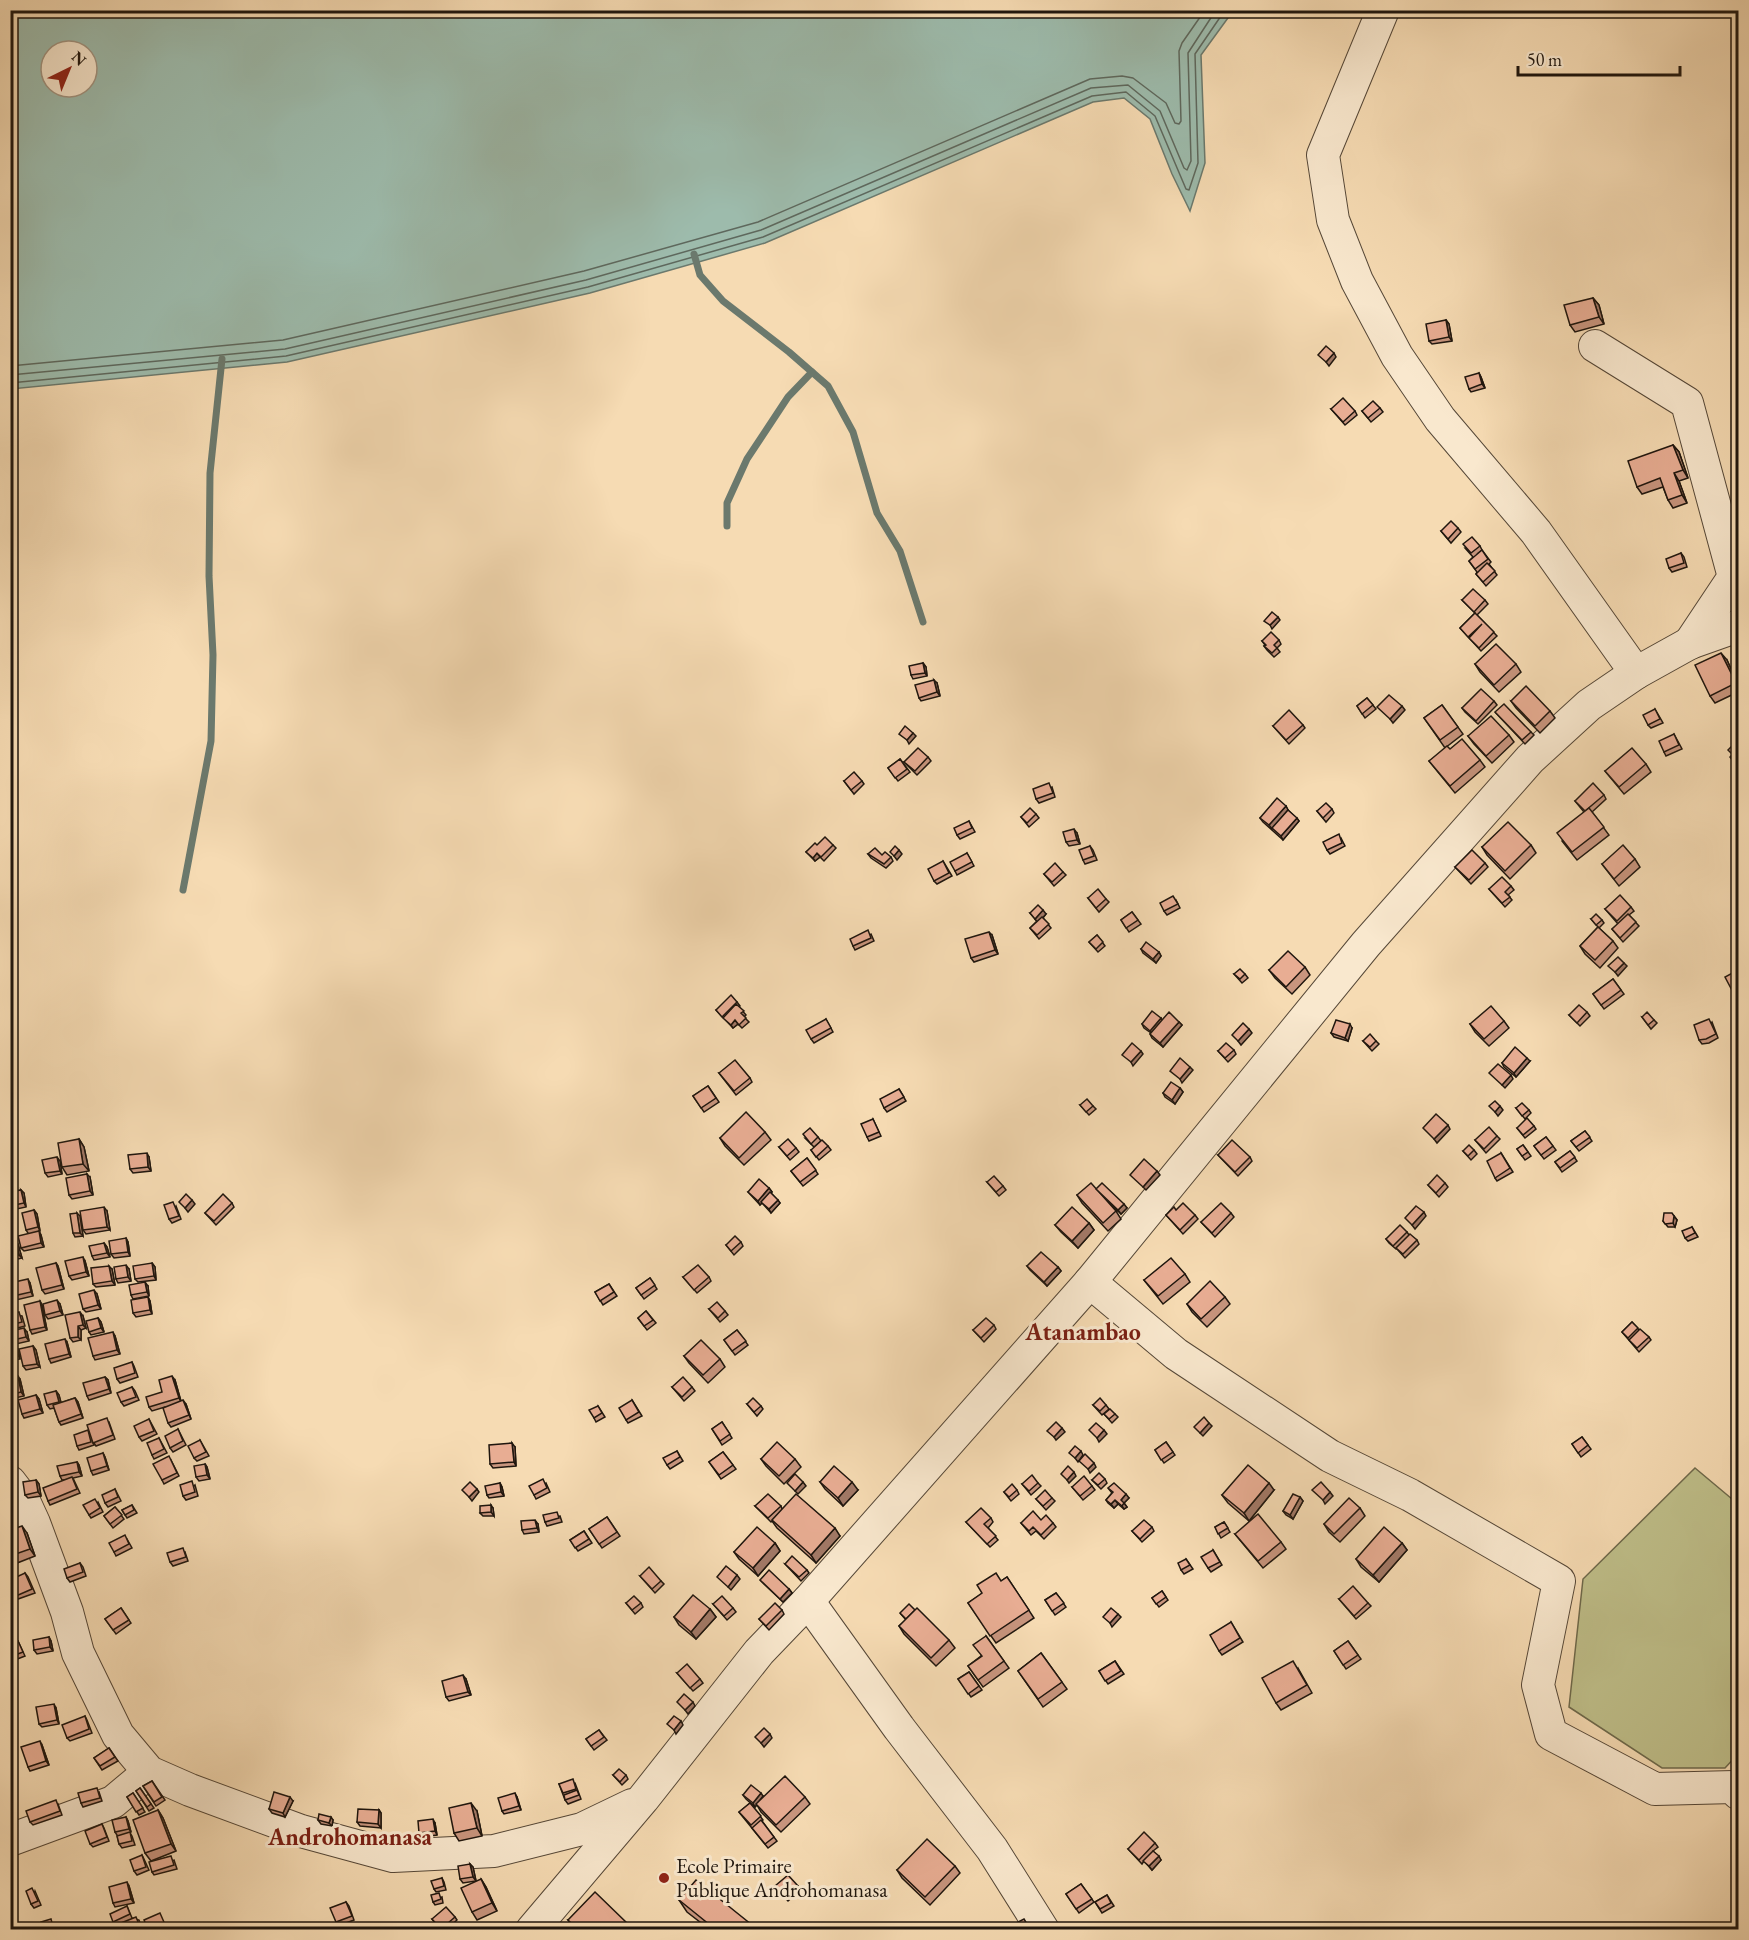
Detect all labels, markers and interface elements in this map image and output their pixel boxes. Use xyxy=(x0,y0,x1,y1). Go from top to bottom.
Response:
north arrow xyxy=(39,39,99,99)
scale bar xyxy=(1518,39,1680,77)
text: N xyxy=(67,46,91,71)
text: 50 m xyxy=(1527,48,1562,71)
district label: Atanambao xyxy=(1024,1316,1141,1347)
district label: Androhomanasa xyxy=(267,1821,433,1852)
place label: Ecole Primaire Publique Androhomanasa xyxy=(676,1852,888,1903)
marker: Ecole Primaire Publique Androhomanasa xyxy=(657,1871,671,1885)

